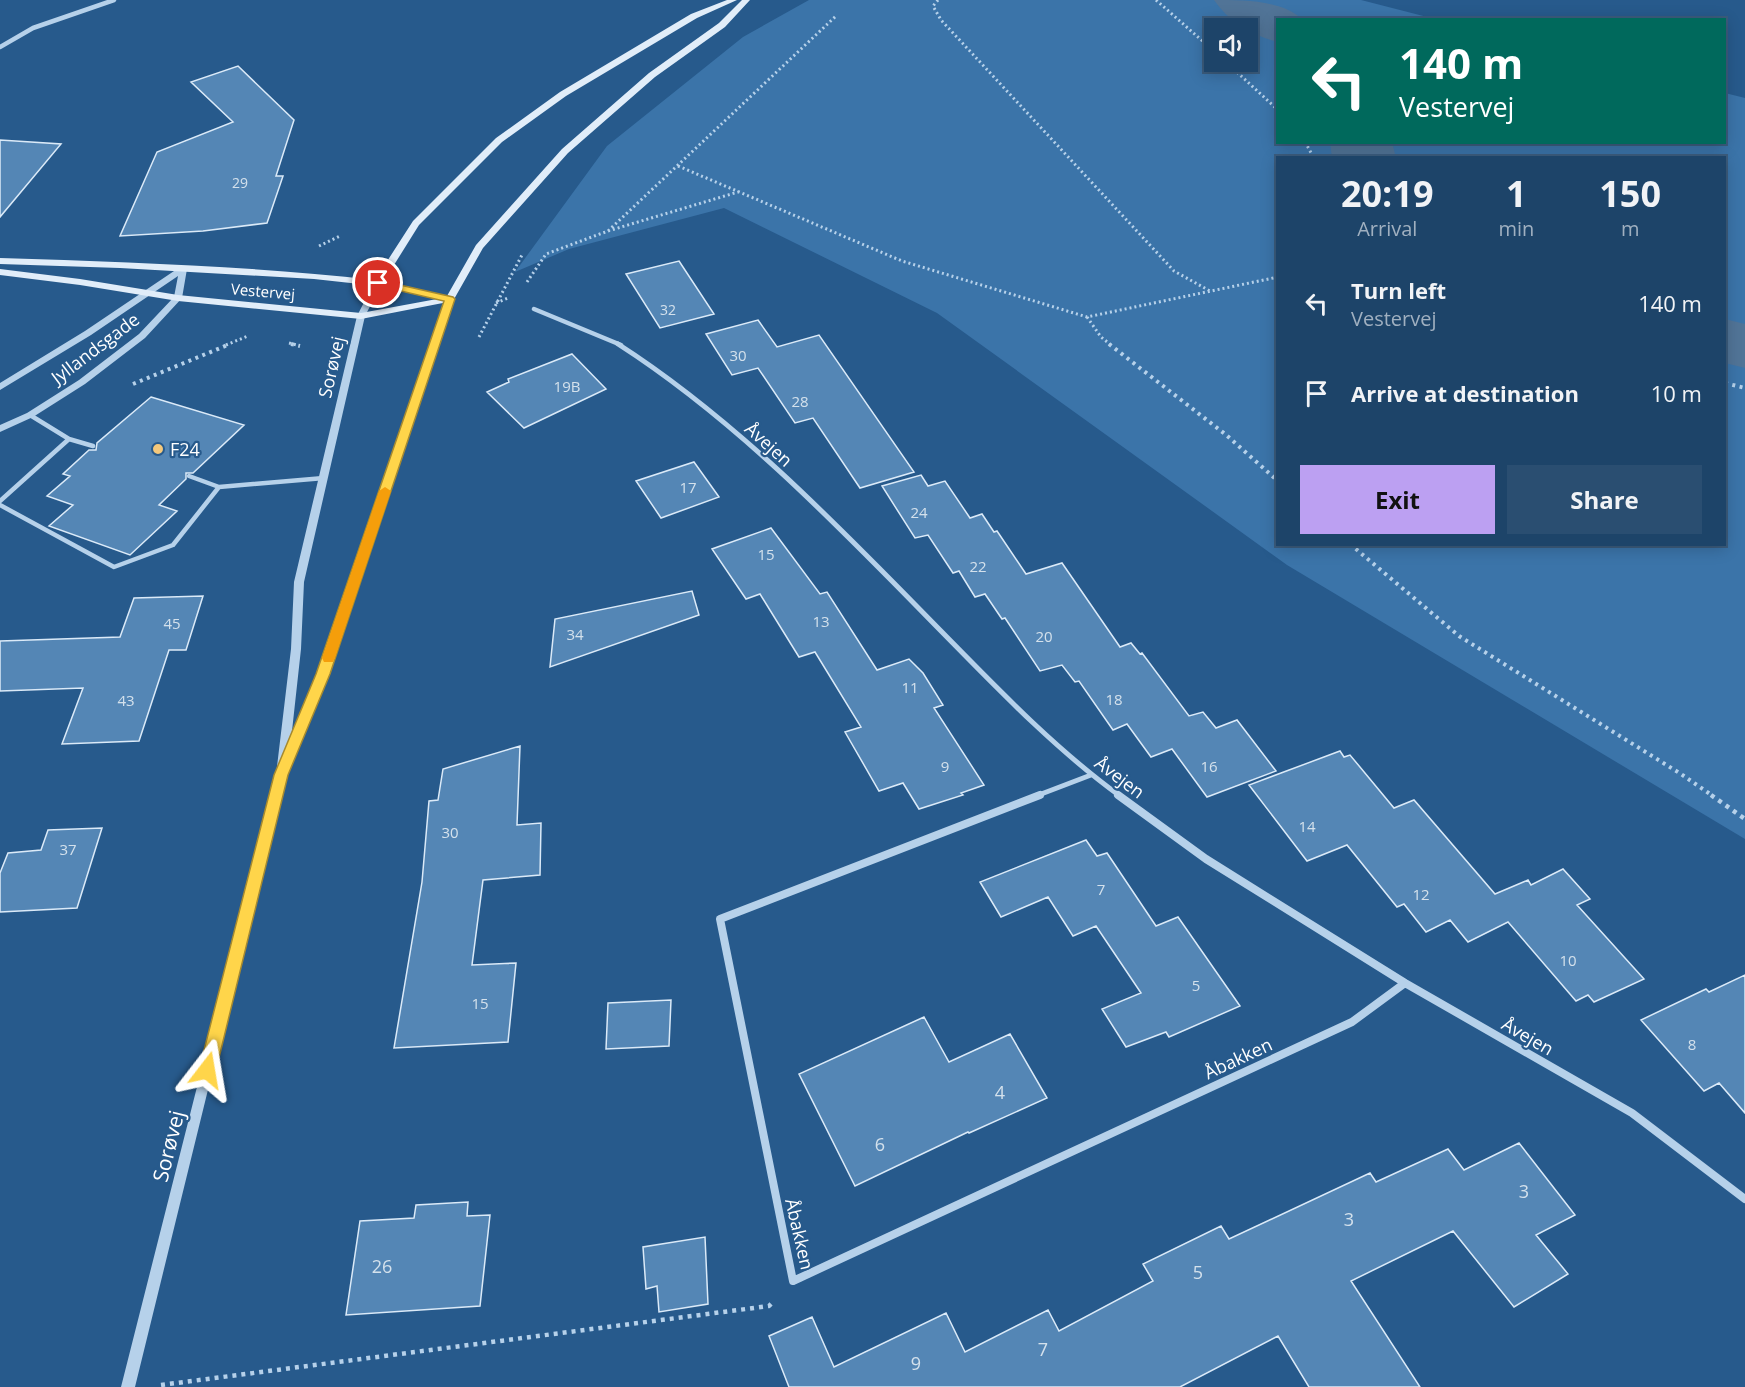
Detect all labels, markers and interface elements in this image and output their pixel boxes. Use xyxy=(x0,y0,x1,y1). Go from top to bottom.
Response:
map controls xyxy=(1204,18,1258,72)
button: sound xyxy=(1204,18,1258,72)
text: 140 m xyxy=(1399,34,1523,91)
icon: left xyxy=(1300,42,1378,120)
text: Vestervej xyxy=(1399,88,1514,125)
text: 20:19 xyxy=(1341,169,1434,218)
text: 1 xyxy=(1506,169,1527,218)
text: 150 xyxy=(1599,169,1661,218)
house number: 29 xyxy=(232,173,248,192)
text: Arrival xyxy=(1357,215,1417,242)
text: min xyxy=(1498,215,1534,242)
text: m xyxy=(1621,215,1639,242)
pin xyxy=(352,257,403,308)
icon: arrive xyxy=(361,266,394,299)
text: Turn left xyxy=(1351,275,1446,305)
street label: Vestervej xyxy=(230,278,296,304)
icon: left xyxy=(1300,287,1333,320)
text: 140 m xyxy=(1638,288,1702,318)
house number: 32 xyxy=(660,300,676,319)
text: Vestervej xyxy=(1351,305,1437,332)
street label: Jyllandsgade xyxy=(44,307,144,390)
street label: Sorøvej xyxy=(312,334,350,400)
house number: 30 xyxy=(729,345,747,365)
house number: 19B xyxy=(554,376,580,396)
icon: arrive xyxy=(1300,377,1333,410)
text: Arrive at destination xyxy=(1351,378,1579,408)
text: 10 m xyxy=(1651,378,1702,408)
house number: 28 xyxy=(791,391,809,411)
street label: Åvejen xyxy=(740,416,798,472)
place label: F24 xyxy=(170,437,200,461)
marker: F24 xyxy=(151,442,165,456)
button: Exit xyxy=(1300,465,1495,534)
button: Share xyxy=(1507,465,1702,534)
house number: 17 xyxy=(679,477,697,497)
house number: 24 xyxy=(910,502,928,522)
house number: 15 xyxy=(757,544,775,564)
house number: 22 xyxy=(969,556,987,576)
house number: 13 xyxy=(812,611,830,631)
house number: 45 xyxy=(163,613,181,633)
house number: 34 xyxy=(566,624,584,644)
house number: 20 xyxy=(1035,626,1053,646)
house number: 11 xyxy=(901,677,919,697)
house number: 18 xyxy=(1105,689,1123,709)
house number: 43 xyxy=(117,690,135,710)
street label: Åvejen xyxy=(1090,751,1150,803)
house number: 9 xyxy=(941,756,949,776)
house number: 16 xyxy=(1200,756,1218,776)
house number: 14 xyxy=(1298,816,1316,836)
house number: 30 xyxy=(441,822,459,842)
house number: 37 xyxy=(59,839,77,859)
house number: 7 xyxy=(1097,879,1105,899)
house number: 12 xyxy=(1412,884,1430,904)
house number: 10 xyxy=(1559,950,1577,970)
house number: 5 xyxy=(1192,975,1200,995)
house number: 15 xyxy=(471,993,489,1013)
street label: Åvejen xyxy=(1498,1012,1558,1060)
street label: Åbakken xyxy=(1200,1032,1276,1084)
house number: 8 xyxy=(1688,1034,1696,1054)
position arrow xyxy=(175,1038,239,1102)
house number: 4 xyxy=(995,1080,1005,1104)
street label: Sorøvej xyxy=(146,1107,190,1185)
house number: 6 xyxy=(875,1132,885,1156)
house number: 3 xyxy=(1519,1179,1529,1203)
street label: Åbakken xyxy=(780,1196,820,1272)
house number: 3 xyxy=(1344,1207,1354,1231)
house number: 26 xyxy=(372,1254,392,1278)
house number: 5 xyxy=(1193,1260,1203,1284)
house number: 7 xyxy=(1038,1337,1048,1361)
house number: 9 xyxy=(911,1351,921,1375)

